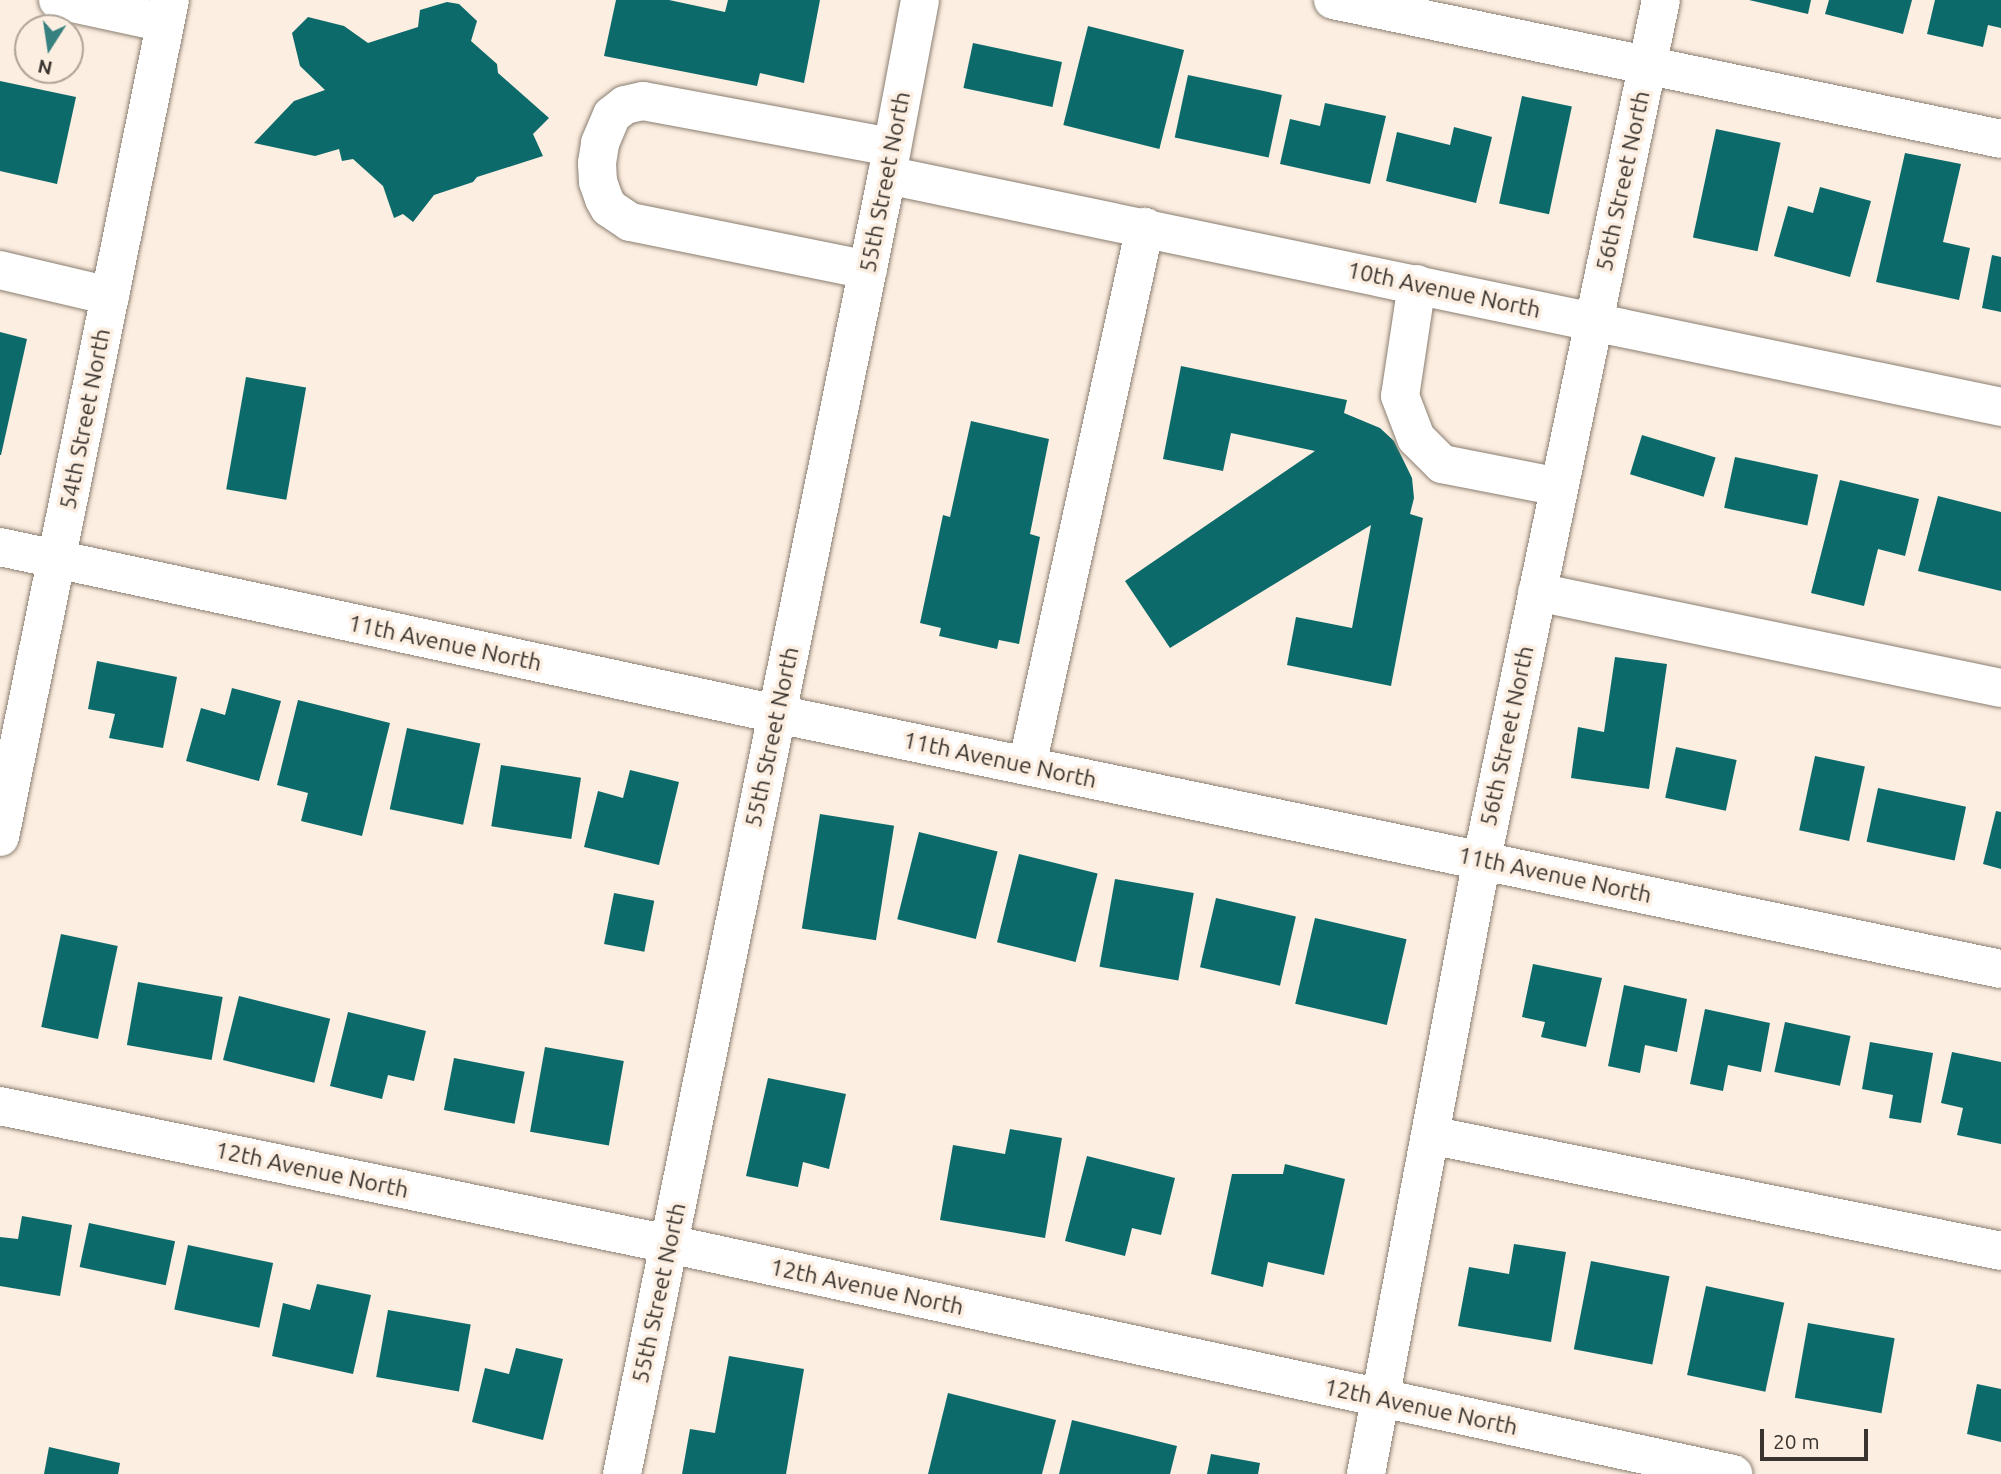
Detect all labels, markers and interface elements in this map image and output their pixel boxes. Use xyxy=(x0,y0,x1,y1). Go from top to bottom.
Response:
north arrow xyxy=(14,14,84,84)
text: N xyxy=(36,55,54,80)
street label: 56th Street North xyxy=(1590,88,1656,274)
street label: 55th Street North xyxy=(854,89,916,275)
street label: 10th Avenue North xyxy=(1345,256,1543,324)
street label: 54th Street North xyxy=(54,326,116,512)
street label: 11th Avenue North xyxy=(346,609,544,677)
street label: 56th Street North xyxy=(1474,643,1540,829)
street label: 55th Street North xyxy=(739,644,805,830)
street label: 11th Avenue North xyxy=(901,726,1099,794)
street label: 11th Avenue North xyxy=(1456,841,1654,909)
street label: 12th Avenue North xyxy=(213,1136,411,1204)
street label: 55th Street North xyxy=(626,1200,692,1386)
street label: 12th Avenue North xyxy=(768,1253,966,1321)
street label: 12th Avenue North xyxy=(1322,1373,1520,1441)
scale bar xyxy=(1763,1414,1871,1458)
text: 20 m xyxy=(1773,1429,1820,1453)

